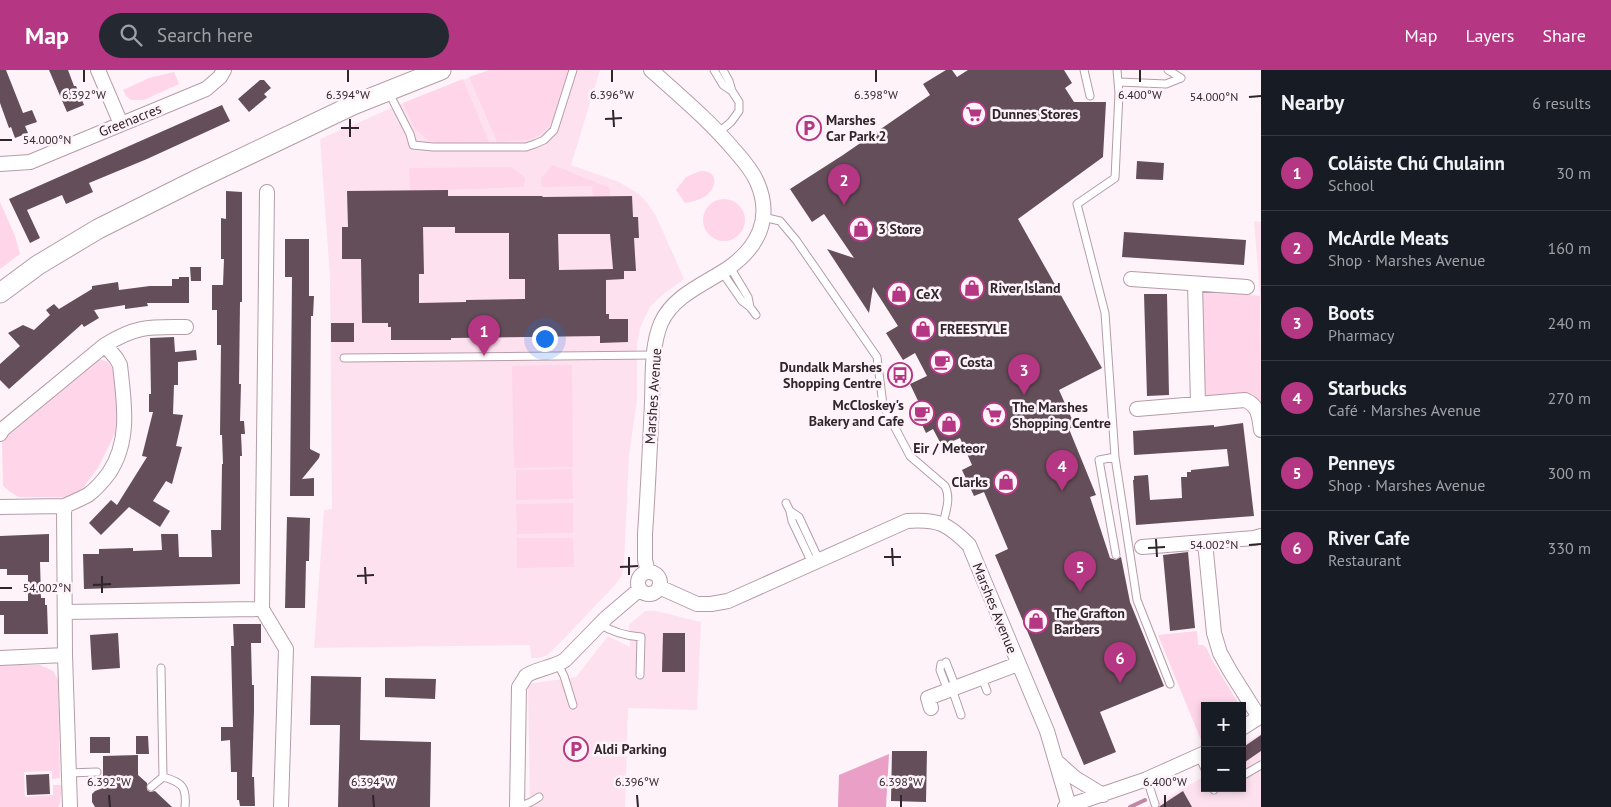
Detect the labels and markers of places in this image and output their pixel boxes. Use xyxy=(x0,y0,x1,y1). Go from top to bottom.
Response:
supermarket icon: Dunnes Stores xyxy=(961,101,987,127)
place label: Dunnes Stores xyxy=(992,105,1078,123)
place label: Marshes Car Park 2 xyxy=(826,111,886,145)
parking icon: Marshes Car Park 2 xyxy=(796,115,822,141)
pin: 2 xyxy=(828,164,860,205)
shop icon: 3 Store xyxy=(848,216,874,242)
place label: 3 Store xyxy=(878,220,921,238)
shop icon: River Island xyxy=(959,275,985,301)
place label: River Island xyxy=(990,279,1060,297)
shop icon: CeX xyxy=(886,281,912,307)
place label: CeX xyxy=(916,285,939,303)
pin: 1 xyxy=(468,315,500,356)
shop icon: FREESTYLE xyxy=(910,316,936,342)
place label: FREESTYLE xyxy=(940,320,1007,338)
cafe icon: Costa xyxy=(929,349,955,375)
place label: Costa xyxy=(960,353,993,371)
pin: 3 xyxy=(1008,354,1040,395)
place label: Dundalk Marshes Shopping Centre xyxy=(780,358,882,392)
bus stop icon: Dundalk Marshes Shopping Centre xyxy=(887,362,913,388)
place label: McCloskey's Bakery and Cafe xyxy=(809,396,904,430)
place label: The Marshes Shopping Centre xyxy=(1012,398,1111,432)
cafe icon: McCloskey's Bakery and Cafe xyxy=(909,400,935,426)
supermarket icon: The Marshes Shopping Centre xyxy=(981,402,1007,428)
shop icon: Eir / Meteor xyxy=(936,411,962,437)
place label: Eir / Meteor xyxy=(913,439,985,457)
pin: 4 xyxy=(1046,450,1078,491)
shop icon: Clarks xyxy=(993,469,1019,495)
place label: Clarks xyxy=(951,473,988,491)
pin: 5 xyxy=(1064,551,1096,592)
place label: The Grafton Barbers xyxy=(1054,604,1125,638)
shop icon: The Grafton Barbers xyxy=(1023,608,1049,634)
pin: 6 xyxy=(1104,642,1136,683)
parking icon: Aldi Parking xyxy=(563,736,589,762)
place label: Aldi Parking xyxy=(594,740,667,758)

